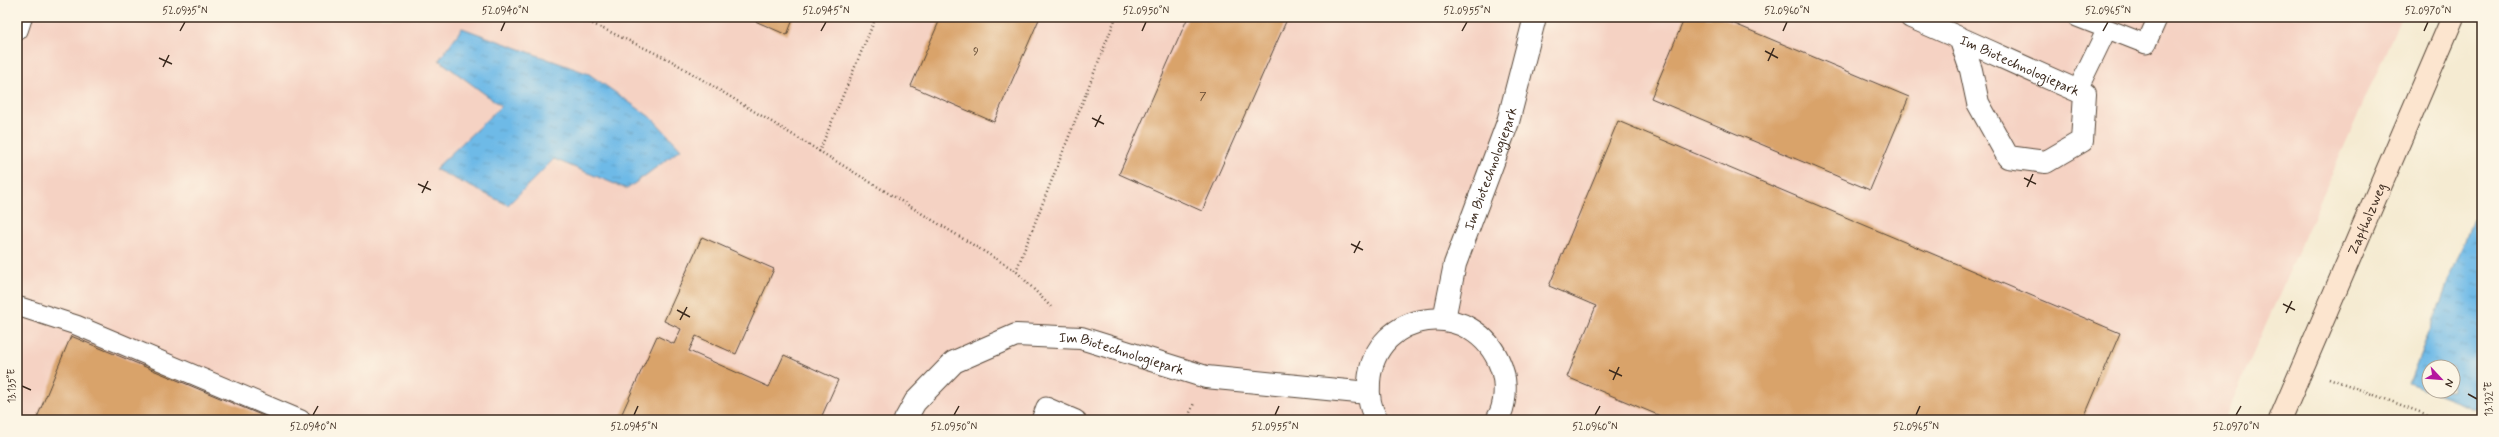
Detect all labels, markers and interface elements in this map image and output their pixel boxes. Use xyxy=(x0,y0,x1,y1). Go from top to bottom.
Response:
text: 52.0935°N xyxy=(162,4,208,18)
text: 52.0940°N xyxy=(482,4,529,18)
text: 52.0945°N xyxy=(802,4,850,18)
text: 52.0950°N xyxy=(1123,4,1170,18)
text: 52.0955°N xyxy=(1444,4,1491,18)
text: 52.0960°N xyxy=(1764,4,1810,18)
text: 52.0965°N xyxy=(2085,4,2131,18)
text: 52.0970°N xyxy=(2405,4,2452,18)
street label: Im Biotechnologiepark xyxy=(1957,31,2082,101)
house number: 9 xyxy=(973,44,979,60)
house number: 7 xyxy=(1199,89,1207,105)
street label: Im Biotechnologiepark xyxy=(1460,105,1521,233)
street label: Zapfholzweg xyxy=(2344,180,2391,258)
street label: Im Biotechnologiepark xyxy=(1059,329,1186,380)
north arrow xyxy=(2421,359,2461,399)
text: 13.135°E xyxy=(5,369,19,403)
text: N xyxy=(2441,377,2457,389)
text: 13.132°E xyxy=(2482,381,2496,416)
text: 52.0940°N xyxy=(290,420,337,434)
text: 52.0945°N xyxy=(610,420,658,434)
text: 52.0950°N xyxy=(931,420,978,434)
text: 52.0955°N xyxy=(1252,420,1299,434)
text: 52.0960°N xyxy=(1572,420,1618,434)
text: 52.0965°N xyxy=(1893,420,1939,434)
text: 52.0970°N xyxy=(2213,420,2260,434)

